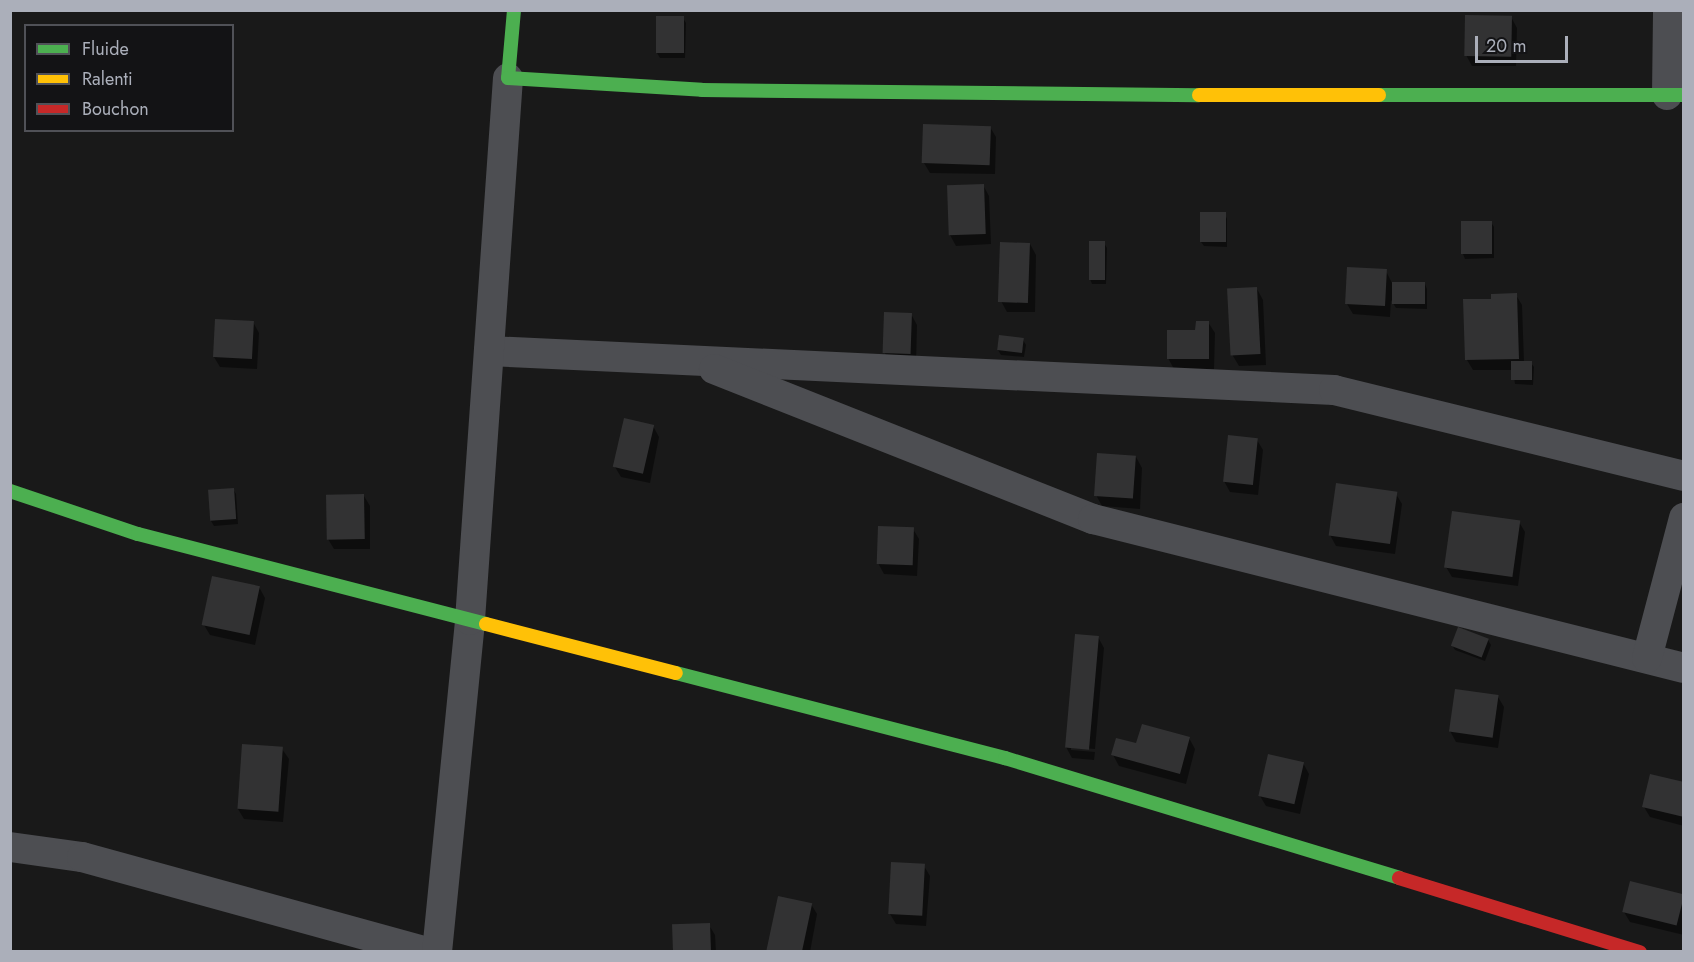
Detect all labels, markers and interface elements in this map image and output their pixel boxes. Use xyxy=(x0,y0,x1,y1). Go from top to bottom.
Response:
legend xyxy=(24,24,234,132)
scale bar xyxy=(1478,24,1571,62)
text: 20 m xyxy=(1486,33,1526,59)
text: Fluide xyxy=(82,36,129,62)
text: Ralenti xyxy=(82,66,133,92)
text: Bouchon xyxy=(82,96,149,122)

